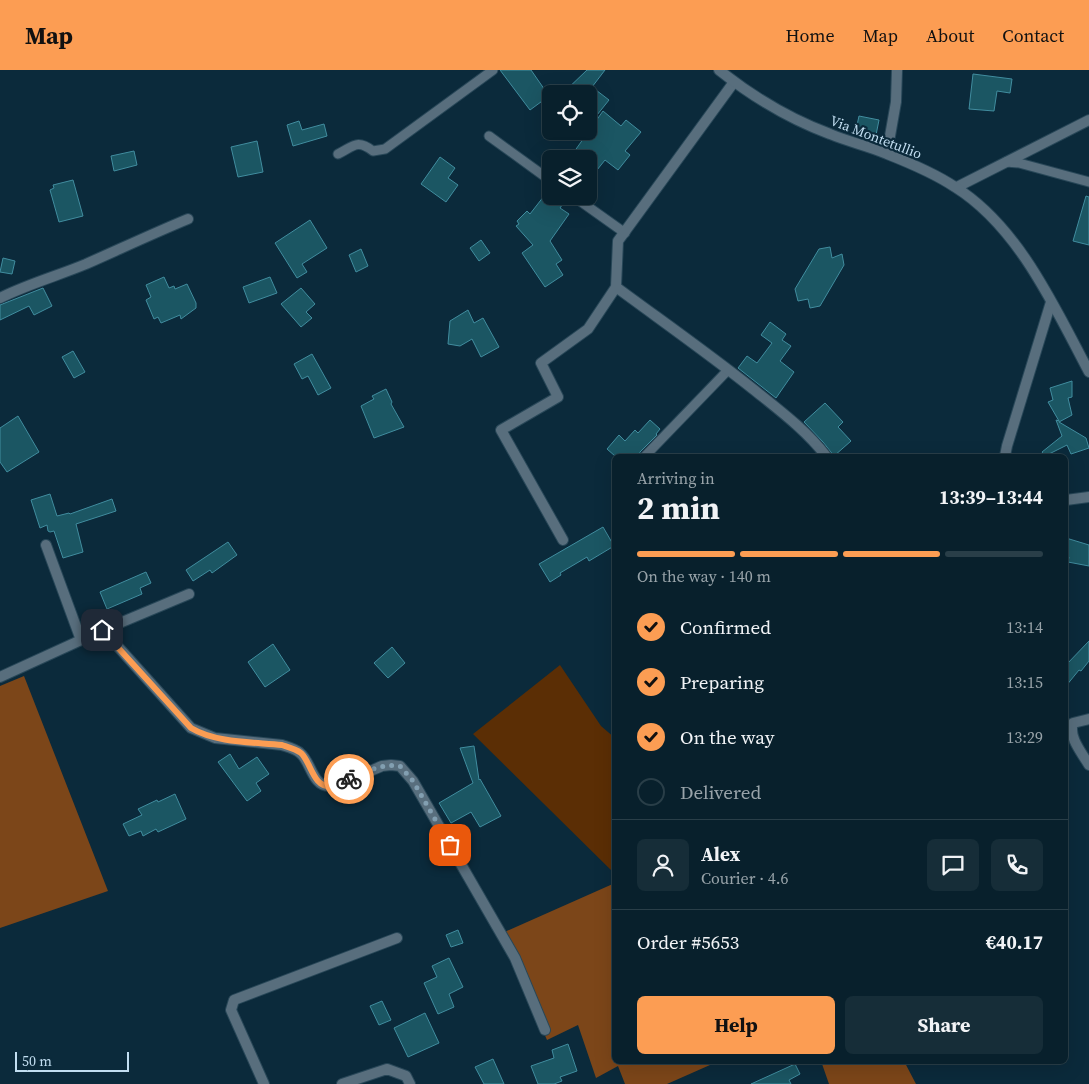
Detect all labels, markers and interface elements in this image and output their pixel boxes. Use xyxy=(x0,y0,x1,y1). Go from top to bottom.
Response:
text: Map xyxy=(25,19,73,52)
text: Home xyxy=(786,23,835,48)
text: Map xyxy=(863,23,898,48)
text: About xyxy=(926,23,974,48)
text: Contact xyxy=(1002,23,1064,48)
map controls xyxy=(542,85,597,205)
button: locate xyxy=(542,85,597,140)
street label: Via Montetullio xyxy=(827,110,925,164)
button: layers xyxy=(542,150,597,205)
text: Arriving in xyxy=(637,467,715,489)
text: 13:39–13:44 xyxy=(939,484,1043,510)
text: 2 min xyxy=(637,486,720,530)
text: On the way · 140 m xyxy=(637,565,771,587)
pin xyxy=(81,609,123,651)
icon: check xyxy=(637,613,665,641)
text: Confirmed xyxy=(680,614,771,640)
icon: home xyxy=(88,616,116,644)
text: 13:14 xyxy=(1006,616,1043,638)
icon: check xyxy=(637,668,665,696)
text: Preparing xyxy=(680,669,764,695)
text: 13:15 xyxy=(1006,671,1043,693)
icon: check xyxy=(637,723,665,751)
text: On the way xyxy=(680,724,775,750)
text: 13:29 xyxy=(1006,726,1043,748)
courier xyxy=(324,754,374,804)
icon: bike xyxy=(335,765,363,793)
text: Delivered xyxy=(680,779,761,805)
pin xyxy=(429,824,471,866)
icon: bag xyxy=(436,831,464,859)
button: person xyxy=(637,839,689,891)
button: chat xyxy=(927,839,979,891)
button: phone xyxy=(991,839,1043,891)
text: Alex xyxy=(701,841,740,867)
text: Courier · 4.6 xyxy=(701,867,789,889)
text: Order #5653 xyxy=(637,929,739,955)
text: €40.17 xyxy=(986,929,1043,955)
button: Help xyxy=(637,996,835,1054)
button: Share xyxy=(845,996,1043,1054)
scale bar xyxy=(15,1049,129,1072)
text: 50 m xyxy=(22,1051,52,1071)

